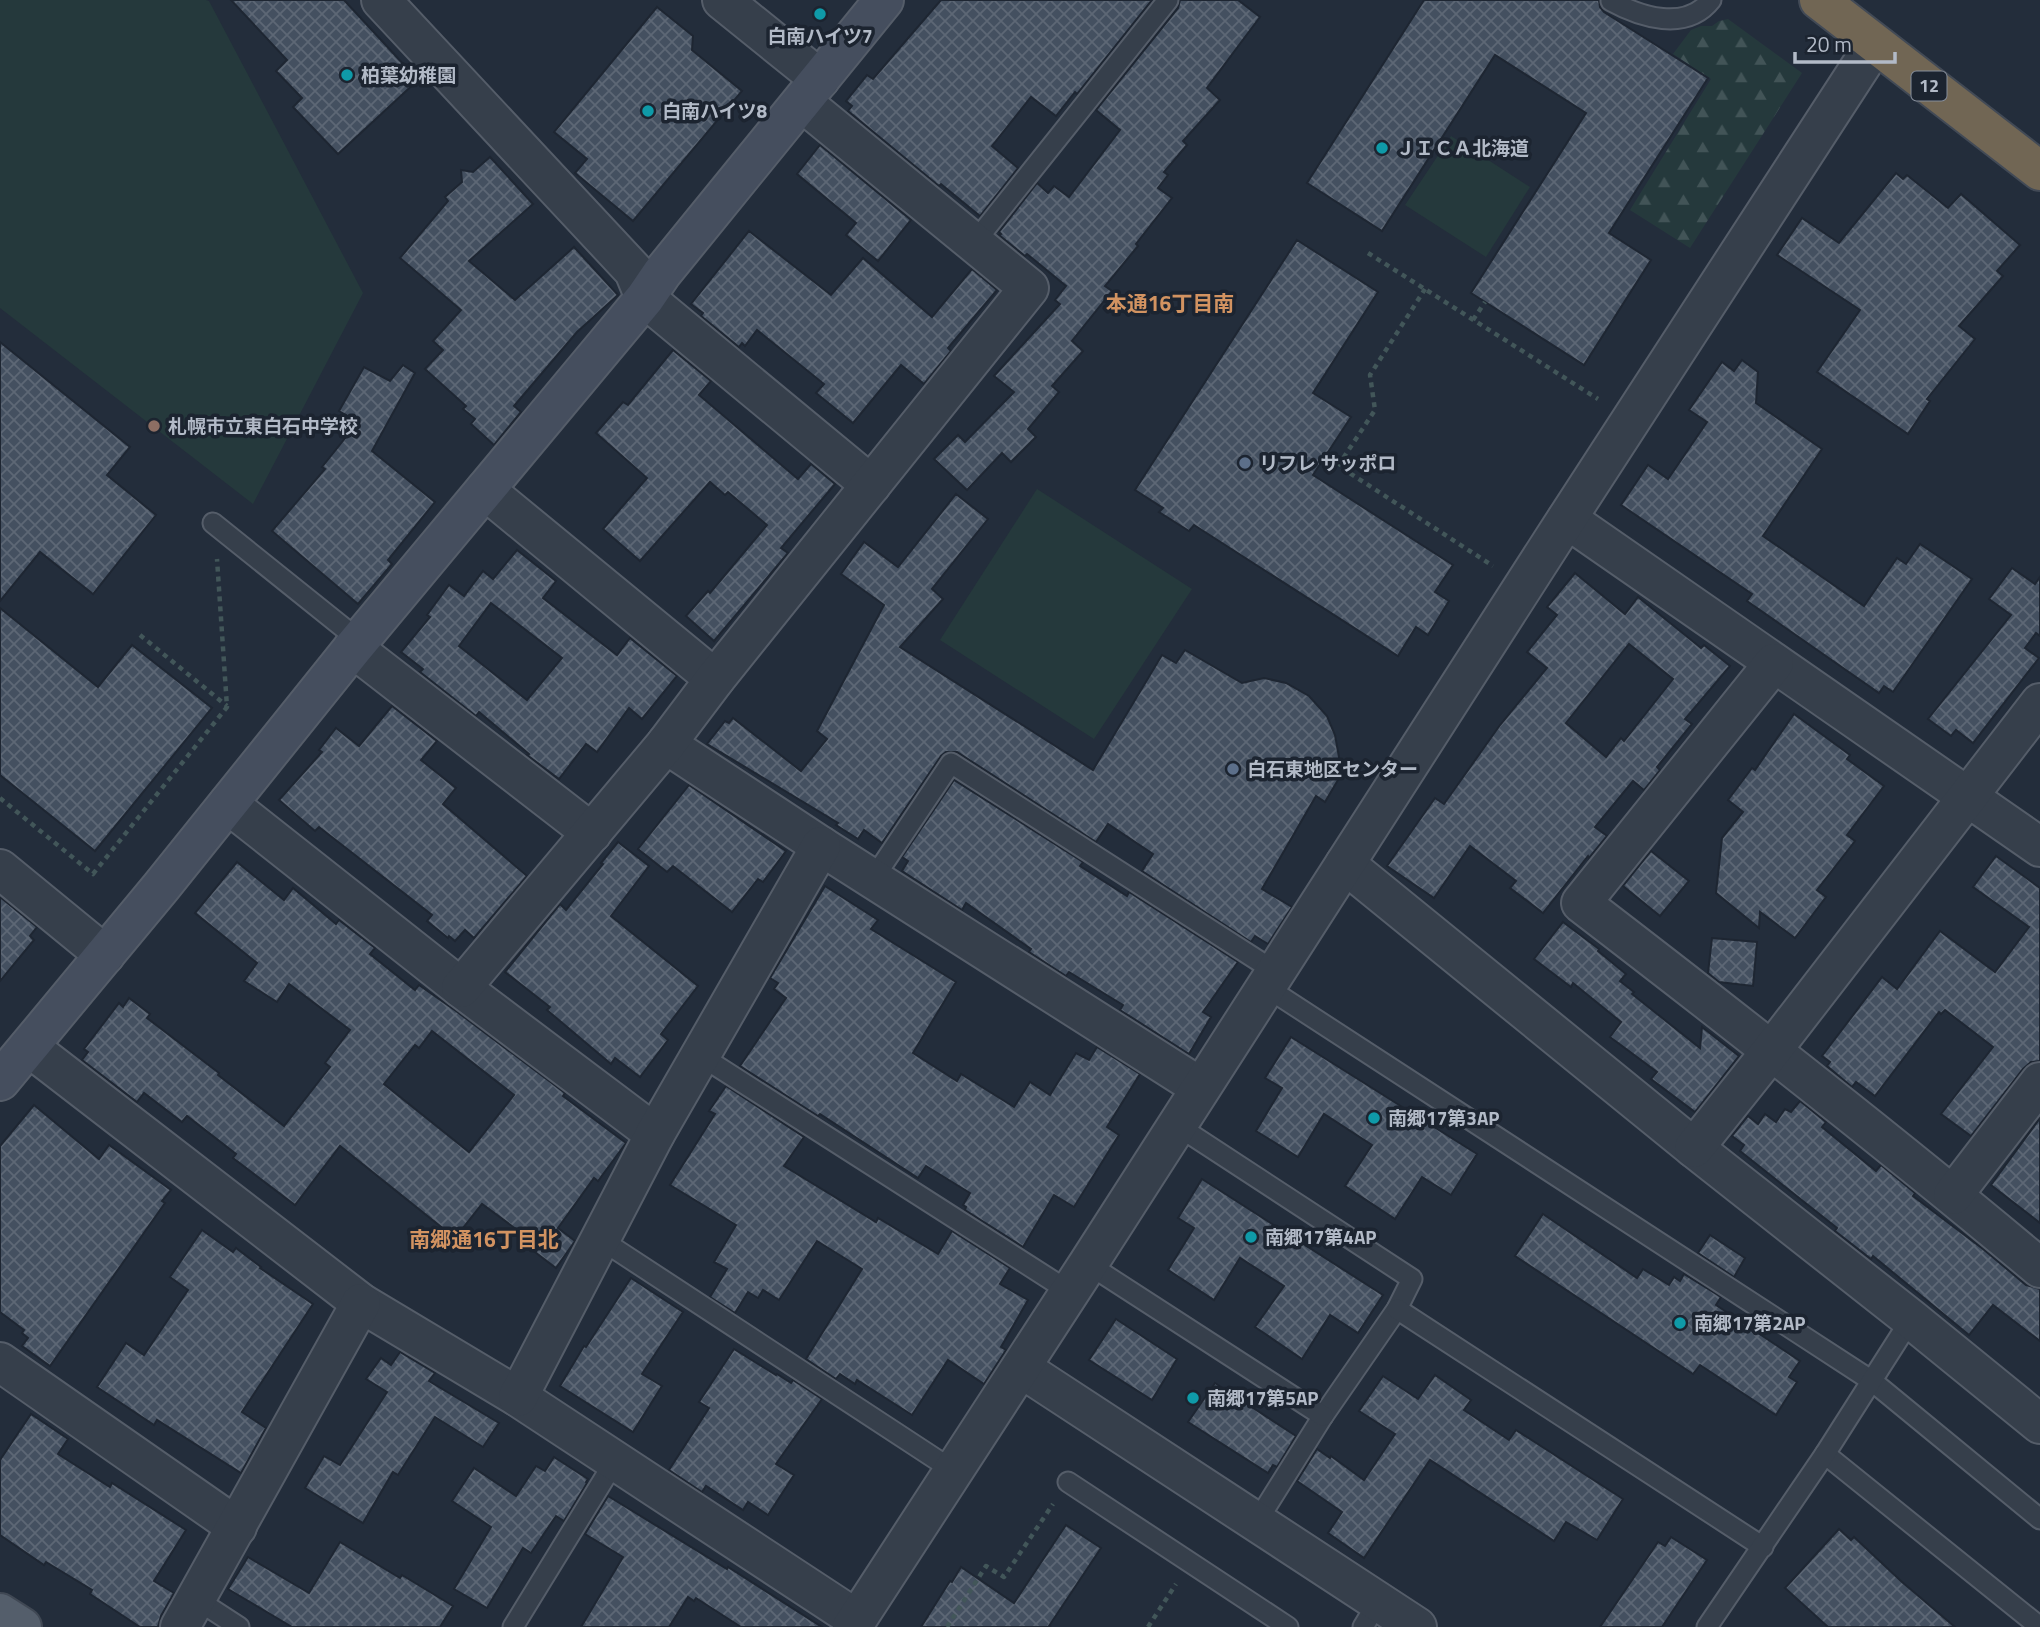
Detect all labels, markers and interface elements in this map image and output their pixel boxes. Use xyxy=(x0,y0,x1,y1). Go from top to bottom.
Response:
marker: 白南ハイツ7 xyxy=(812,6,828,22)
place label: 白南ハイツ7 xyxy=(767,21,873,50)
scale bar xyxy=(1795,21,1895,65)
text: 20 m xyxy=(1806,28,1852,60)
place label: 柏葉幼稚園 xyxy=(361,60,456,89)
marker: 柏葉幼稚園 xyxy=(339,67,355,83)
road number: 12 xyxy=(1912,72,1946,100)
place label: 白南ハイツ8 xyxy=(662,96,768,125)
marker: 白南ハイツ8 xyxy=(640,103,656,119)
place label: ＪＩＣＡ北海道 xyxy=(1396,133,1529,162)
marker: ＪＩＣＡ北海道 xyxy=(1374,140,1390,156)
district label: 本通16丁目南 xyxy=(1106,287,1234,319)
place label: 札幌市立東白石中学校 xyxy=(168,411,358,440)
marker: 札幌市立東白石中学校 xyxy=(146,418,162,434)
place label: リフレ サッポロ xyxy=(1259,448,1396,477)
marker: リフレ サッポロ xyxy=(1237,455,1253,471)
place label: 白石東地区センター xyxy=(1247,754,1418,783)
marker: 白石東地区センター xyxy=(1225,761,1241,777)
place label: 南郷17第3AP xyxy=(1388,1103,1500,1132)
marker: 南郷17第3AP xyxy=(1366,1110,1382,1126)
place label: 南郷17第4AP xyxy=(1265,1222,1377,1251)
district label: 南郷通16丁目北 xyxy=(409,1223,559,1255)
marker: 南郷17第4AP xyxy=(1243,1229,1259,1245)
place label: 南郷17第2AP xyxy=(1694,1308,1806,1337)
marker: 南郷17第2AP xyxy=(1672,1315,1688,1331)
place label: 南郷17第5AP xyxy=(1207,1383,1319,1412)
marker: 南郷17第5AP xyxy=(1185,1390,1201,1406)

